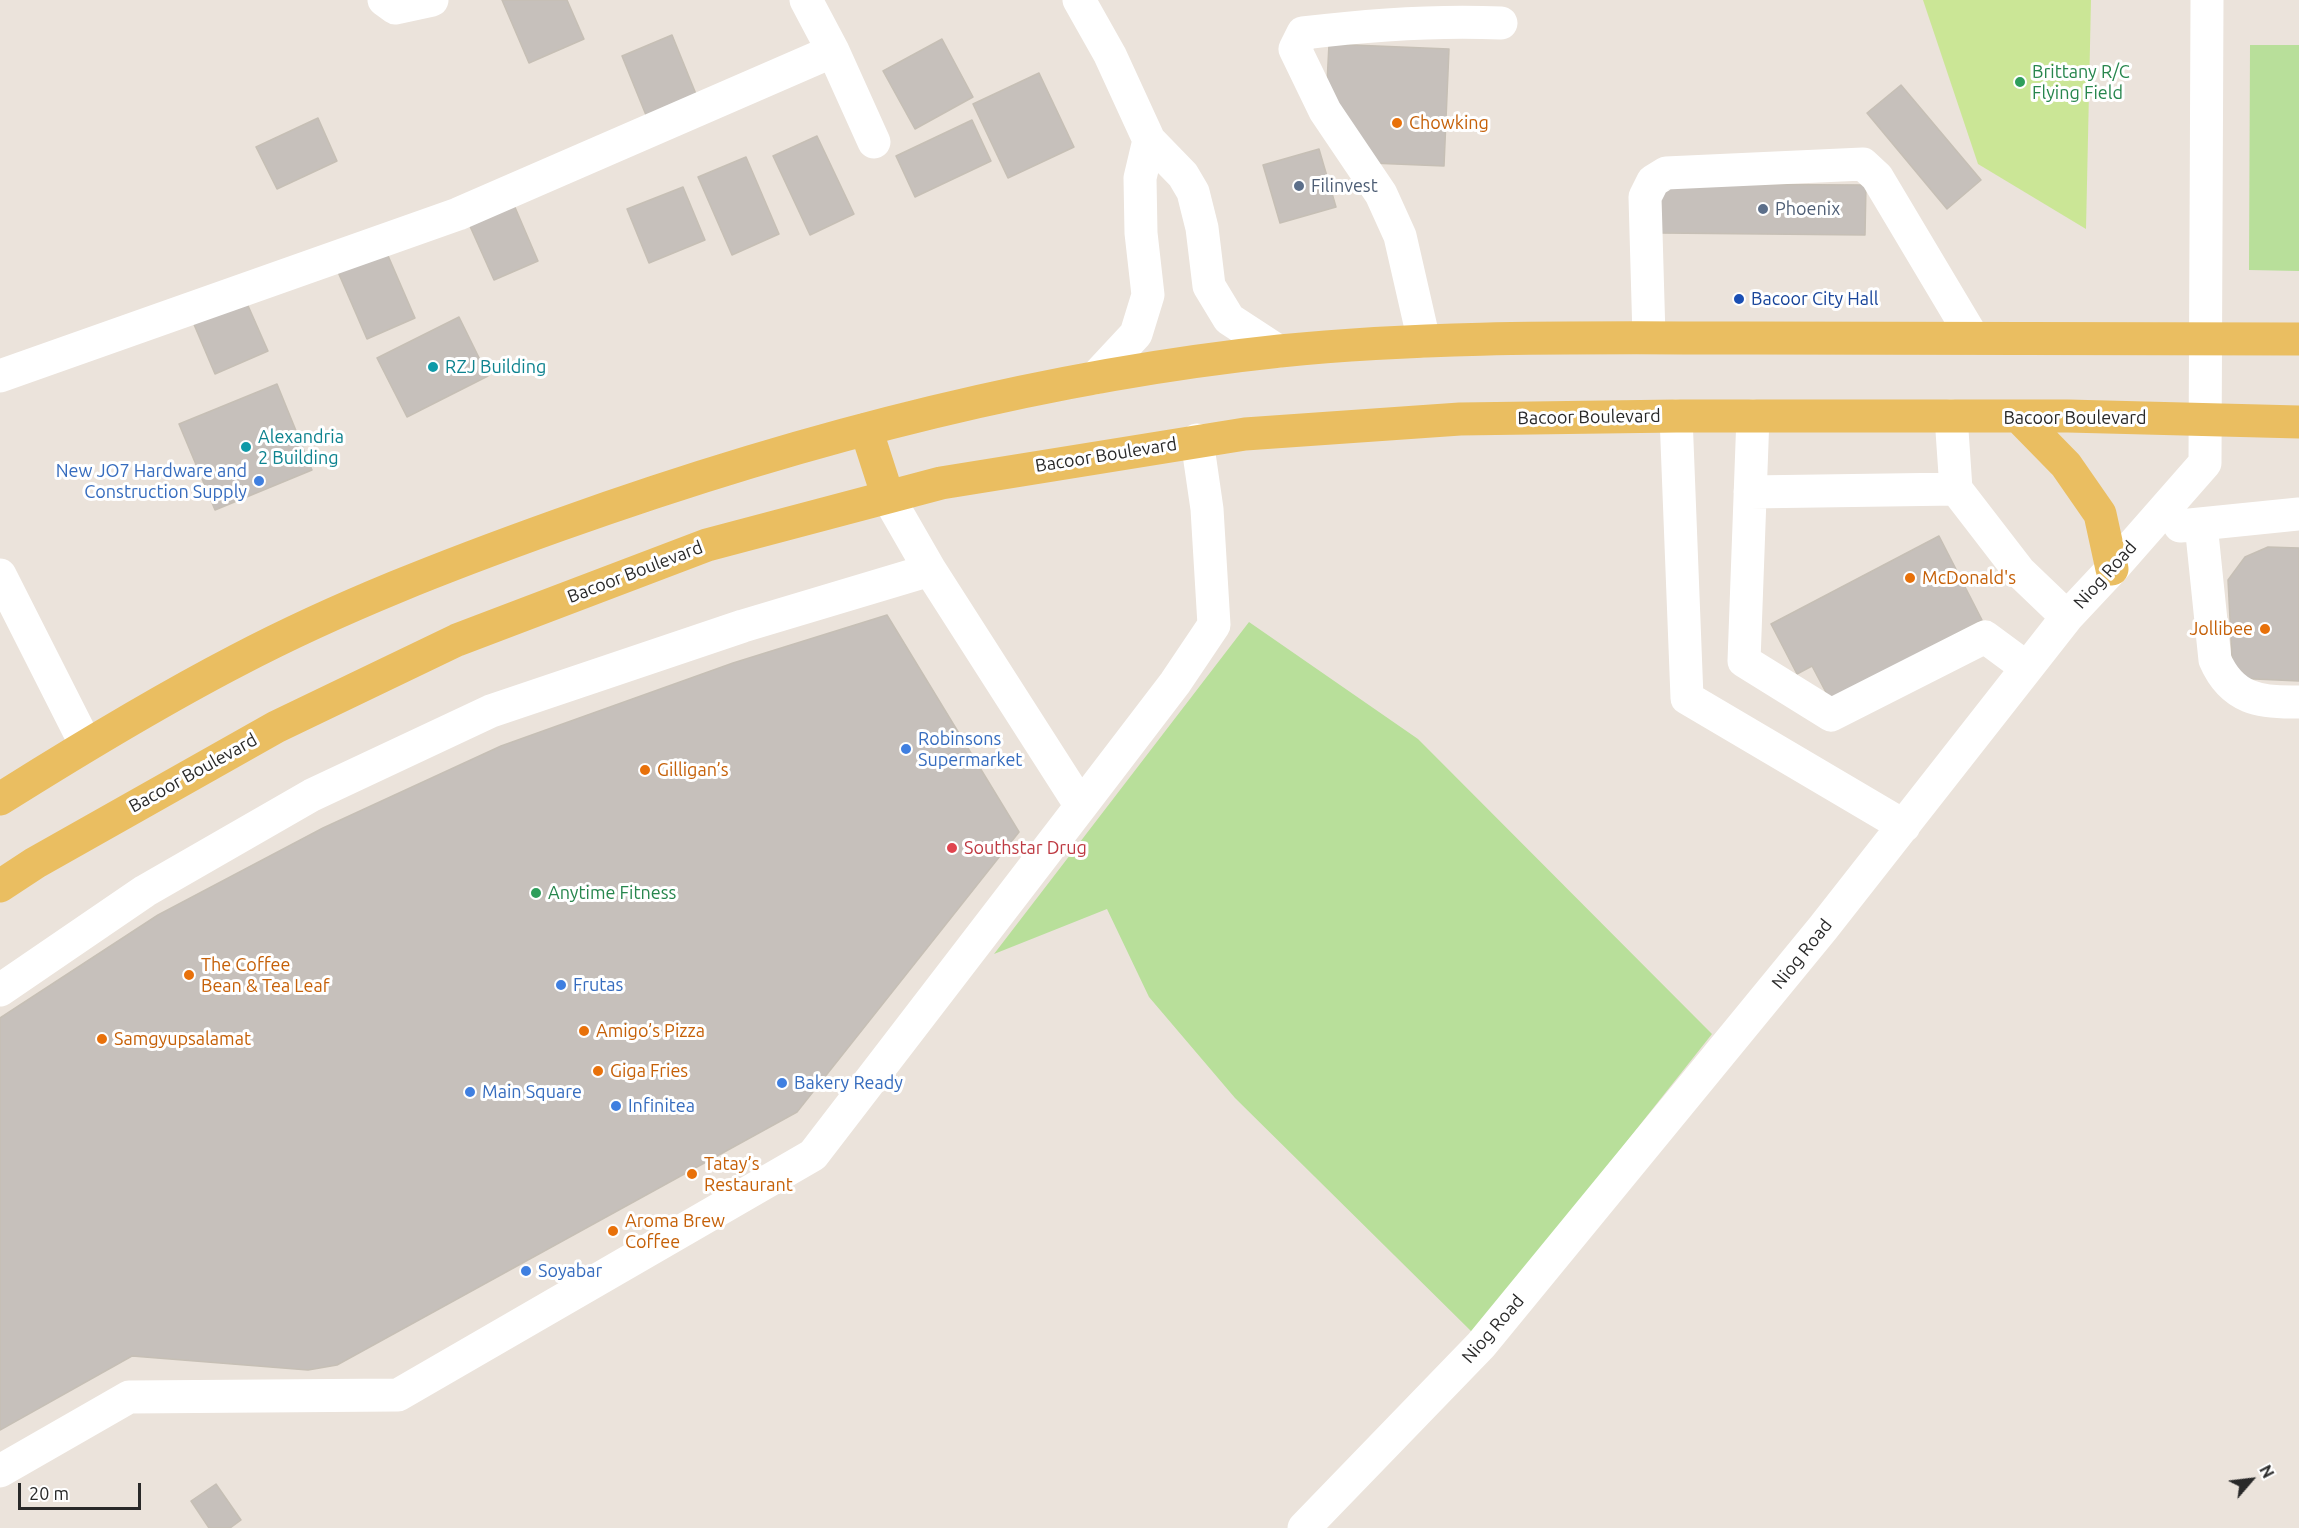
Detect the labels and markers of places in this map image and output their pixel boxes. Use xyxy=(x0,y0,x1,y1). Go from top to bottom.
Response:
place label: Brittany R/C Flying Field xyxy=(2032,61,2130,104)
marker: Brittany R/C Flying Field xyxy=(2013,75,2027,89)
place label: Chowking xyxy=(1409,112,1489,134)
marker: Chowking xyxy=(1390,116,1404,130)
place label: Filinvest xyxy=(1311,175,1378,197)
marker: Filinvest xyxy=(1292,179,1306,193)
place label: Phoenix xyxy=(1775,198,1840,220)
marker: Phoenix xyxy=(1756,202,1770,216)
place label: Bacoor City Hall xyxy=(1751,288,1879,310)
marker: Bacoor City Hall xyxy=(1732,292,1746,306)
place label: RZJ Building xyxy=(445,356,546,378)
marker: RZJ Building xyxy=(426,360,440,374)
place label: Alexandria 2 Building xyxy=(258,426,344,468)
marker: Alexandria 2 Building xyxy=(239,440,253,454)
place label: New JO7 Hardware and Construction Supply xyxy=(56,460,247,502)
marker: New JO7 Hardware and Construction Supply xyxy=(252,474,266,488)
place label: McDonald's xyxy=(1922,567,2016,589)
marker: McDonald's xyxy=(1903,571,1917,585)
place label: Jollibee xyxy=(2189,618,2253,640)
marker: Jollibee xyxy=(2258,622,2272,636)
place label: Robinsons Supermarket xyxy=(918,728,1022,771)
marker: Robinsons Supermarket xyxy=(899,742,913,756)
place label: Gilligan’s xyxy=(657,759,729,781)
marker: Gilligan’s xyxy=(638,763,652,777)
place label: Southstar Drug xyxy=(964,837,1087,859)
marker: Southstar Drug xyxy=(945,841,959,855)
place label: Anytime Fitness xyxy=(548,882,676,904)
marker: Anytime Fitness xyxy=(529,886,543,900)
place label: The Coffee Bean & Tea Leaf xyxy=(201,954,330,996)
marker: The Coffee Bean & Tea Leaf xyxy=(182,968,196,982)
place label: Frutas xyxy=(573,974,623,996)
marker: Frutas xyxy=(554,978,568,992)
place label: Amigo’s Pizza xyxy=(596,1020,705,1042)
marker: Amigo’s Pizza xyxy=(577,1024,591,1038)
place label: Samgyupsalamat xyxy=(114,1028,251,1050)
marker: Samgyupsalamat xyxy=(95,1032,109,1046)
place label: Giga Fries xyxy=(610,1060,688,1082)
marker: Giga Fries xyxy=(591,1064,605,1078)
place label: Bakery Ready xyxy=(794,1072,903,1094)
marker: Bakery Ready xyxy=(775,1076,789,1090)
place label: Main Square xyxy=(482,1081,582,1103)
marker: Main Square xyxy=(463,1085,477,1099)
place label: Infinitea xyxy=(628,1095,695,1117)
marker: Infinitea xyxy=(609,1099,623,1113)
place label: Tatay’s Restaurant xyxy=(704,1153,793,1196)
marker: Tatay’s Restaurant xyxy=(685,1167,699,1181)
place label: Aroma Brew Coffee xyxy=(625,1210,725,1252)
marker: Aroma Brew Coffee xyxy=(606,1224,620,1238)
place label: Soyabar xyxy=(538,1260,602,1282)
marker: Soyabar xyxy=(519,1264,533,1278)

